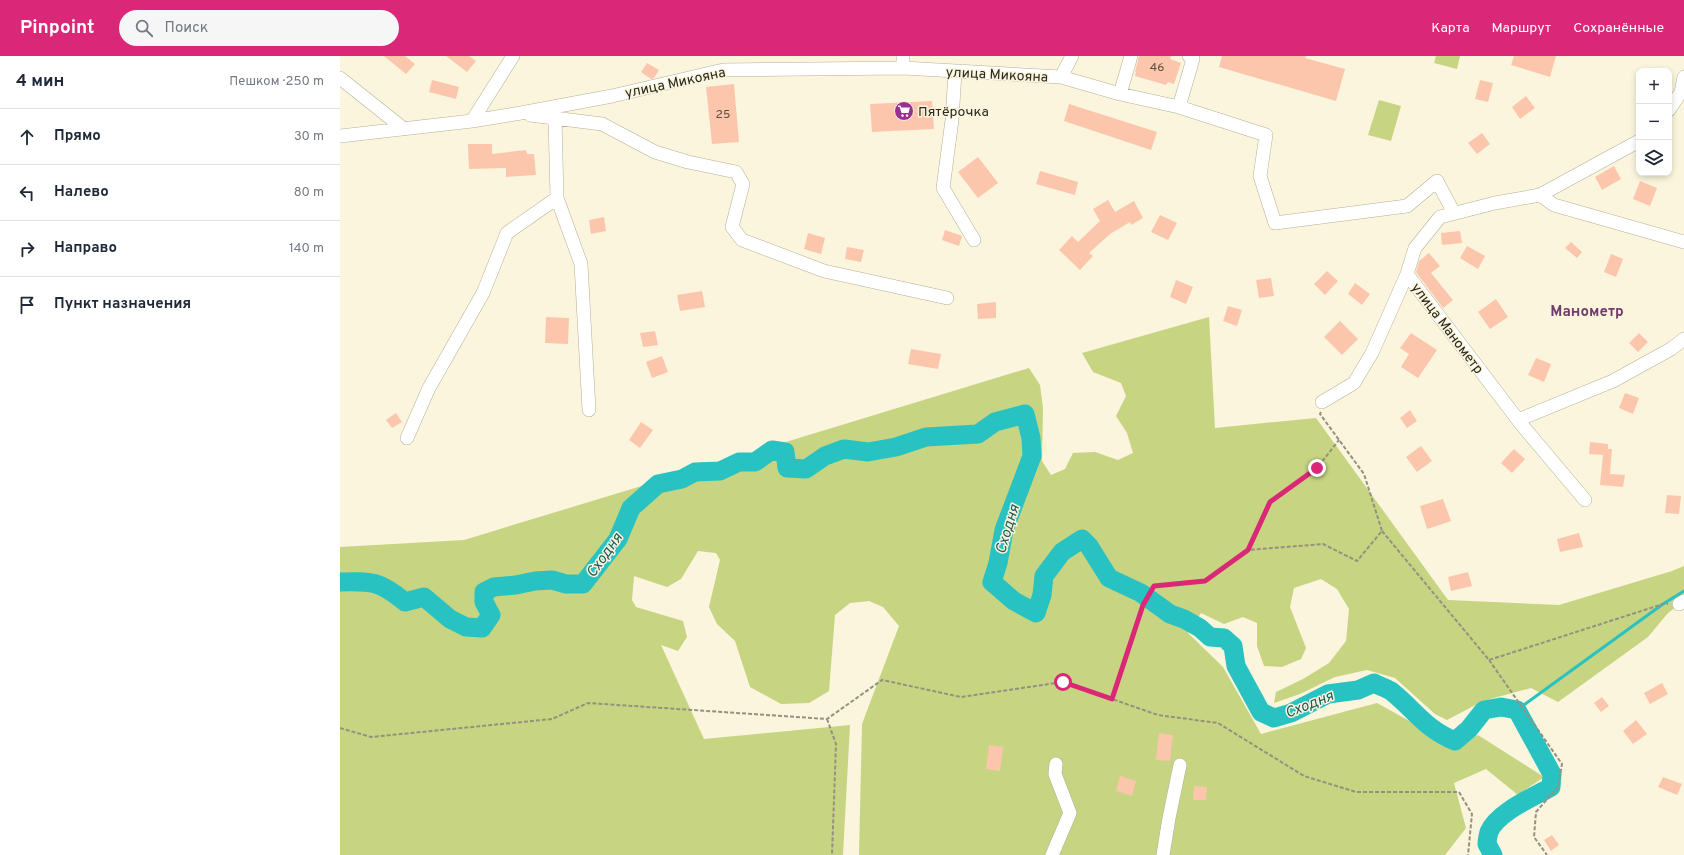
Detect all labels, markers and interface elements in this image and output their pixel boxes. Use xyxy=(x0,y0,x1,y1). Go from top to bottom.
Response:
search box xyxy=(119,10,399,46)
text: Pinpoint xyxy=(20,16,95,40)
icon: search xyxy=(133,17,155,39)
text: Поиск xyxy=(165,19,208,38)
text: Карта xyxy=(1431,20,1470,37)
text: Маршрут xyxy=(1492,20,1551,37)
text: Сохранённые xyxy=(1573,20,1664,37)
house number: 46 xyxy=(1150,60,1164,76)
street label: улица Микояна xyxy=(945,64,1048,87)
street label: улица Микояна xyxy=(623,65,727,102)
map controls xyxy=(1636,68,1672,176)
button: + xyxy=(1636,68,1672,104)
text: 4 мин xyxy=(16,71,64,93)
text: Пешком · 250 m xyxy=(229,74,324,90)
supermarket icon: Пятёрочка xyxy=(893,100,915,122)
place label: Пятёрочка xyxy=(918,104,989,121)
button: − xyxy=(1636,104,1672,140)
house number: 25 xyxy=(716,107,730,123)
icon: ahead xyxy=(16,126,38,148)
text: Прямо xyxy=(54,127,101,146)
text: 30 m xyxy=(294,129,324,145)
button: layers xyxy=(1636,140,1672,176)
icon: left xyxy=(16,182,38,204)
text: Налево xyxy=(54,183,109,202)
text: 80 m xyxy=(294,185,324,201)
icon: right xyxy=(16,238,38,260)
text: Направо xyxy=(54,239,117,258)
text: 140 m xyxy=(289,241,324,257)
street label: улица Манометр xyxy=(1407,280,1487,378)
icon: arrive xyxy=(16,294,38,316)
text: Пункт назначения xyxy=(54,295,191,314)
district label: Манометр xyxy=(1550,303,1624,322)
route end xyxy=(1308,459,1326,477)
water label: Сходня xyxy=(992,502,1025,556)
water label: Сходня xyxy=(583,529,628,582)
route start xyxy=(1054,673,1072,691)
water label: Сходня xyxy=(1283,687,1337,724)

